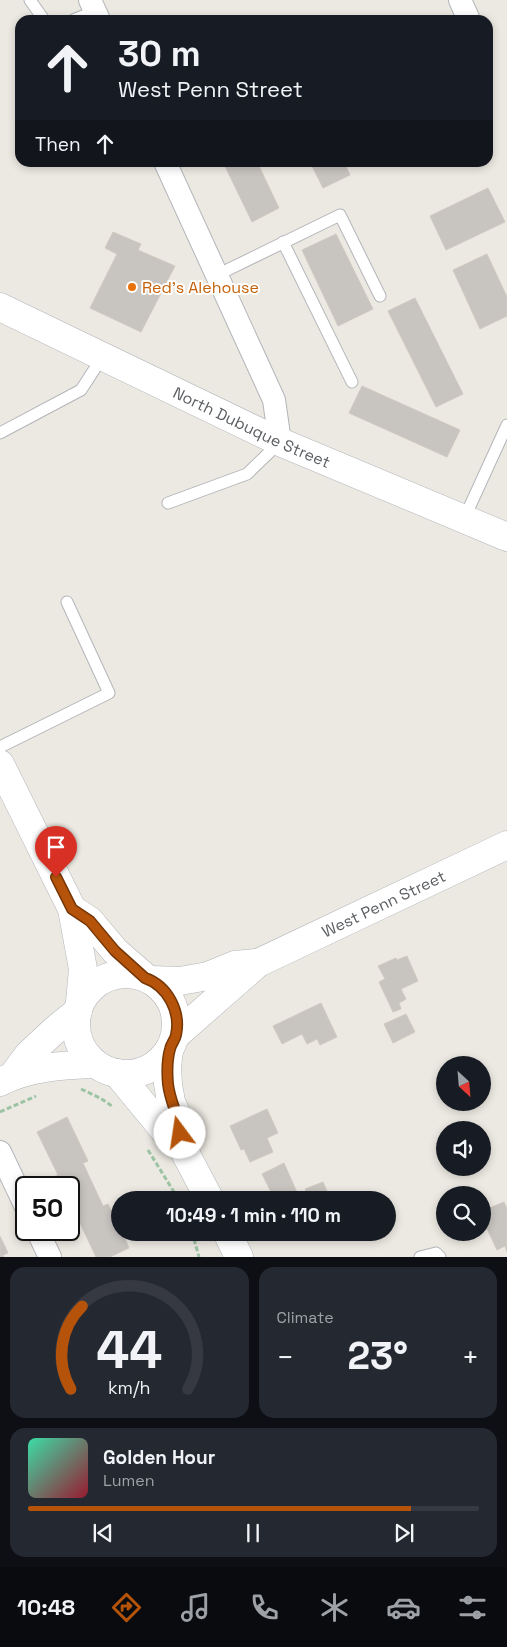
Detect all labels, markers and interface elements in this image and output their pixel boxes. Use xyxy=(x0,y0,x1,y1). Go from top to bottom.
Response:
text: 30 m xyxy=(118,32,201,76)
icon: ahead xyxy=(35,35,100,100)
text: West Penn Street xyxy=(118,75,303,103)
icon: ahead xyxy=(91,130,119,158)
text: Then xyxy=(35,132,81,157)
place label: Red's Alehouse xyxy=(142,277,259,298)
marker: Red's Alehouse xyxy=(126,281,138,293)
street label: North Dubuque Street xyxy=(169,382,333,473)
pin xyxy=(35,826,77,877)
icon: arrive xyxy=(42,833,70,861)
street label: West Penn Street xyxy=(318,866,449,942)
north arrow xyxy=(436,1056,491,1111)
map controls xyxy=(436,1056,491,1241)
position arrow xyxy=(153,1106,205,1158)
button: sound xyxy=(436,1121,491,1176)
speed limit sign: 50 xyxy=(15,1176,80,1241)
button: search xyxy=(436,1186,491,1241)
text: 10:49 · 1 min · 110 m xyxy=(166,1203,341,1228)
text: Climate xyxy=(277,1307,334,1328)
text: 44 xyxy=(96,1317,162,1383)
text: 23° xyxy=(347,1332,408,1380)
text: − xyxy=(277,1339,294,1375)
text: + xyxy=(462,1339,479,1375)
text: km/h xyxy=(108,1376,151,1399)
text: Golden Hour xyxy=(103,1445,215,1470)
text: Lumen xyxy=(103,1470,155,1491)
icon: previous xyxy=(89,1519,117,1547)
icon: pause xyxy=(239,1519,267,1547)
icon: next xyxy=(390,1519,418,1547)
icon: directions xyxy=(109,1590,144,1625)
icon: music xyxy=(178,1590,213,1625)
icon: phone xyxy=(247,1590,282,1625)
icon: climate xyxy=(317,1590,352,1625)
icon: car xyxy=(386,1590,421,1625)
icon: filters xyxy=(455,1590,490,1625)
text: 10:48 xyxy=(17,1593,75,1621)

